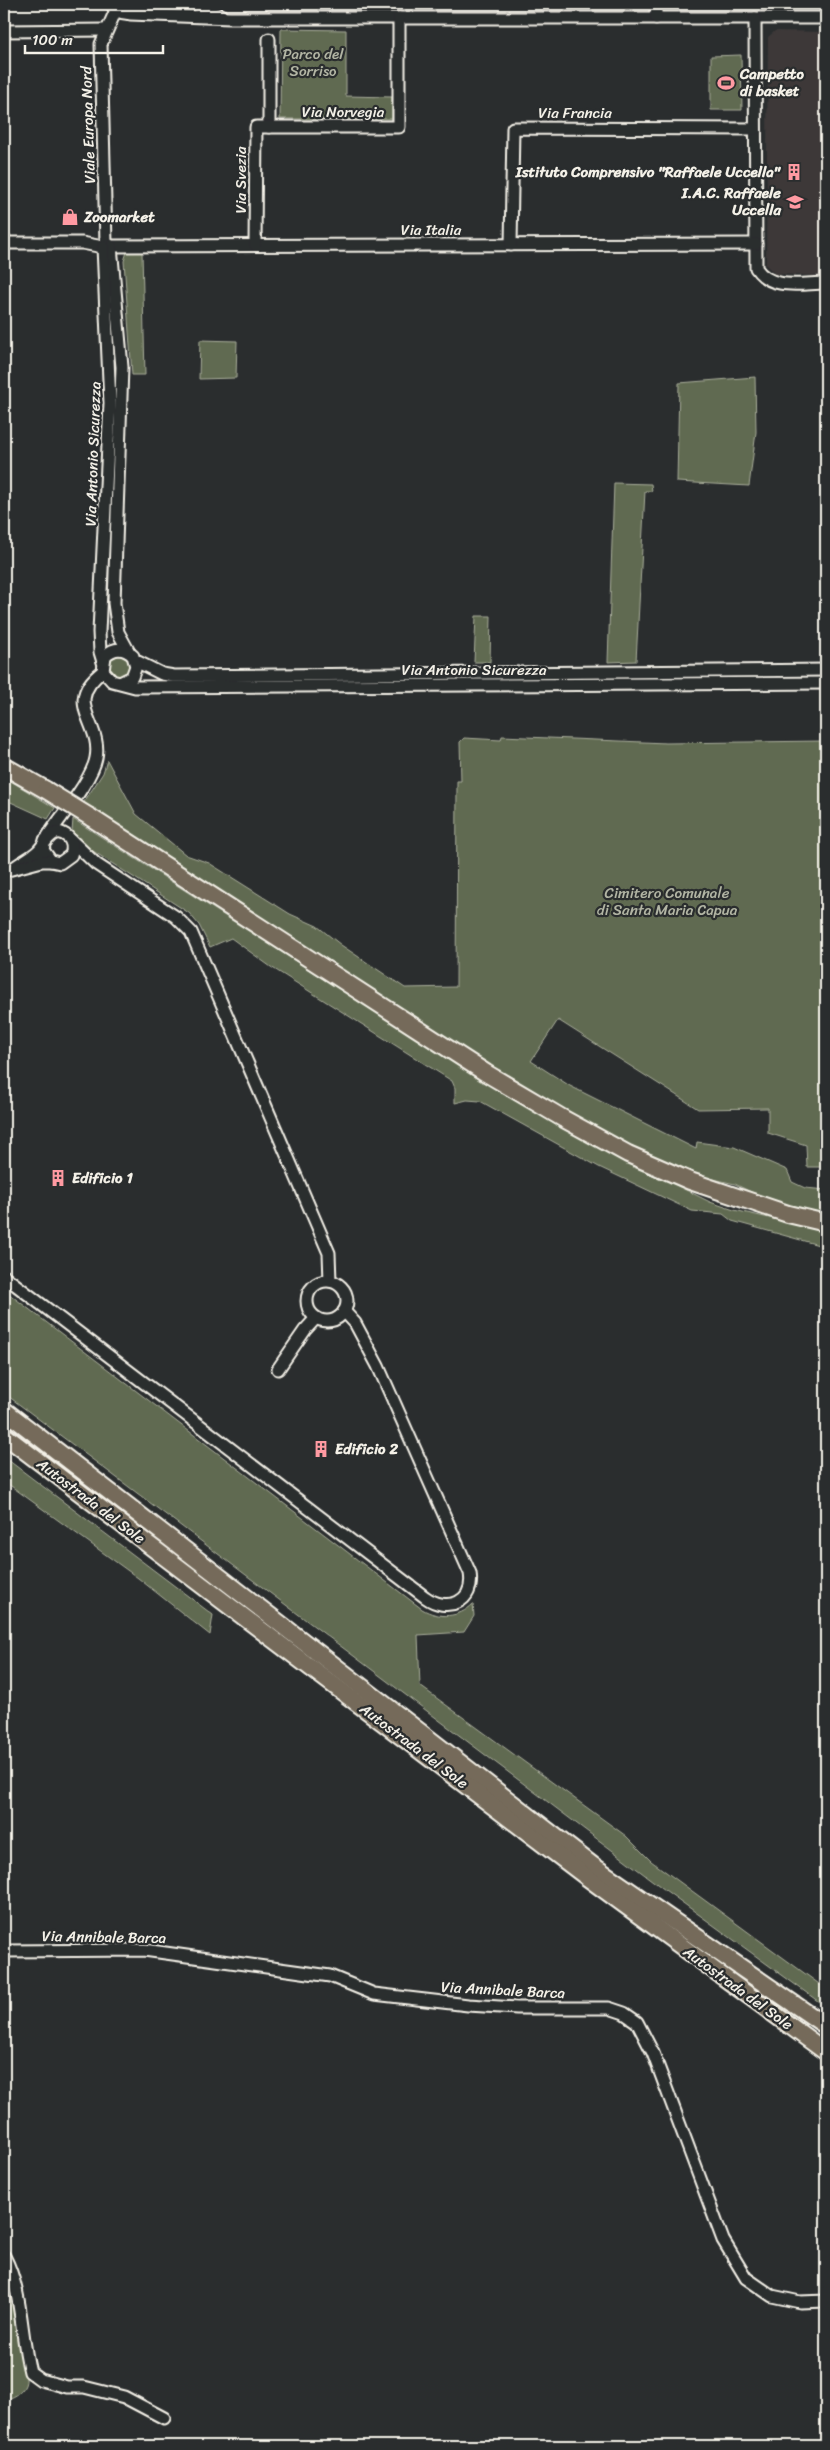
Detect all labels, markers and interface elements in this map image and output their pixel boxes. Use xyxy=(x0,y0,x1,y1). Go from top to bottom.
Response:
scale bar xyxy=(25,22,162,54)
text: 100 m xyxy=(32,27,73,53)
park label: Parco del Sorriso xyxy=(282,41,344,84)
place label: Campetto di basket xyxy=(739,61,804,104)
street label: Viale Europa Nord xyxy=(73,65,103,184)
sports icon: Campetto di basket xyxy=(716,73,736,93)
street label: Via Norvegia xyxy=(302,99,385,125)
street label: Via Francia xyxy=(538,100,612,126)
street label: Via Svezia xyxy=(228,146,254,213)
place label: Istituto Comprensivo "Raffaele Uccella" xyxy=(515,159,782,185)
building icon: Istituto Comprensivo "Raffaele Uccella" xyxy=(784,162,804,182)
place label: I.A.C. Raffaele Uccella xyxy=(681,180,781,223)
school or university icon: I.A.C. Raffaele Uccella xyxy=(785,192,805,212)
place label: Zoomarket xyxy=(83,204,155,230)
shop icon: Zoomarket xyxy=(60,207,80,227)
street label: Via Italia xyxy=(401,217,462,243)
street label: Via Antonio Sicurezza xyxy=(77,381,109,527)
street label: Via Antonio Sicurezza xyxy=(402,657,547,683)
park label: Cimitero Comunale di Santa Maria Capua xyxy=(597,880,738,923)
place label: Edificio 1 xyxy=(72,1165,133,1191)
building icon: Edificio 1 xyxy=(48,1168,68,1188)
place label: Edificio 2 xyxy=(335,1436,398,1462)
building icon: Edificio 2 xyxy=(311,1439,331,1459)
street label: Autostrada del Sole xyxy=(30,1451,151,1551)
street label: Autostrada del Sole xyxy=(353,1696,474,1796)
street label: Via Annibale Barca xyxy=(42,1923,167,1951)
street label: Autostrada del Sole xyxy=(677,1939,799,2037)
street label: Via Annibale Barca xyxy=(440,1974,566,2006)

